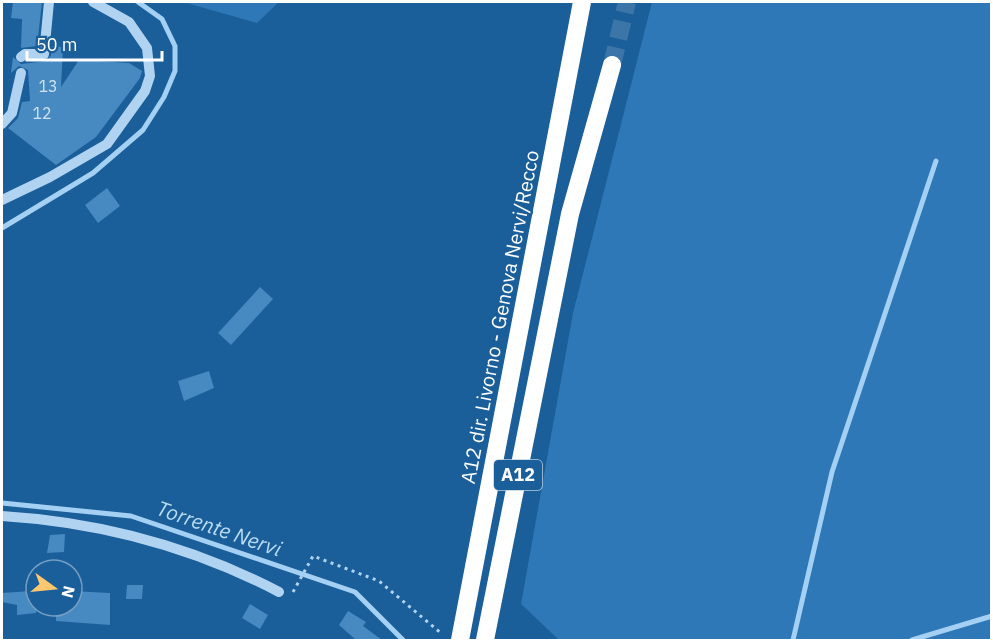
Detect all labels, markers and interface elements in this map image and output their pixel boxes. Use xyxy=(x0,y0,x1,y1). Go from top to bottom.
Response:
scale bar xyxy=(27,24,162,62)
text: 50 m xyxy=(36,33,78,56)
house number: 13 xyxy=(38,76,58,96)
house number: 12 xyxy=(32,103,52,123)
street label: A12 dir. Livorno - Genova Nervi/Recco xyxy=(456,148,544,486)
road number: A12 xyxy=(494,460,542,490)
water label: Torrente Nervi xyxy=(153,494,286,563)
north arrow xyxy=(24,558,84,618)
text: N xyxy=(57,584,80,600)

